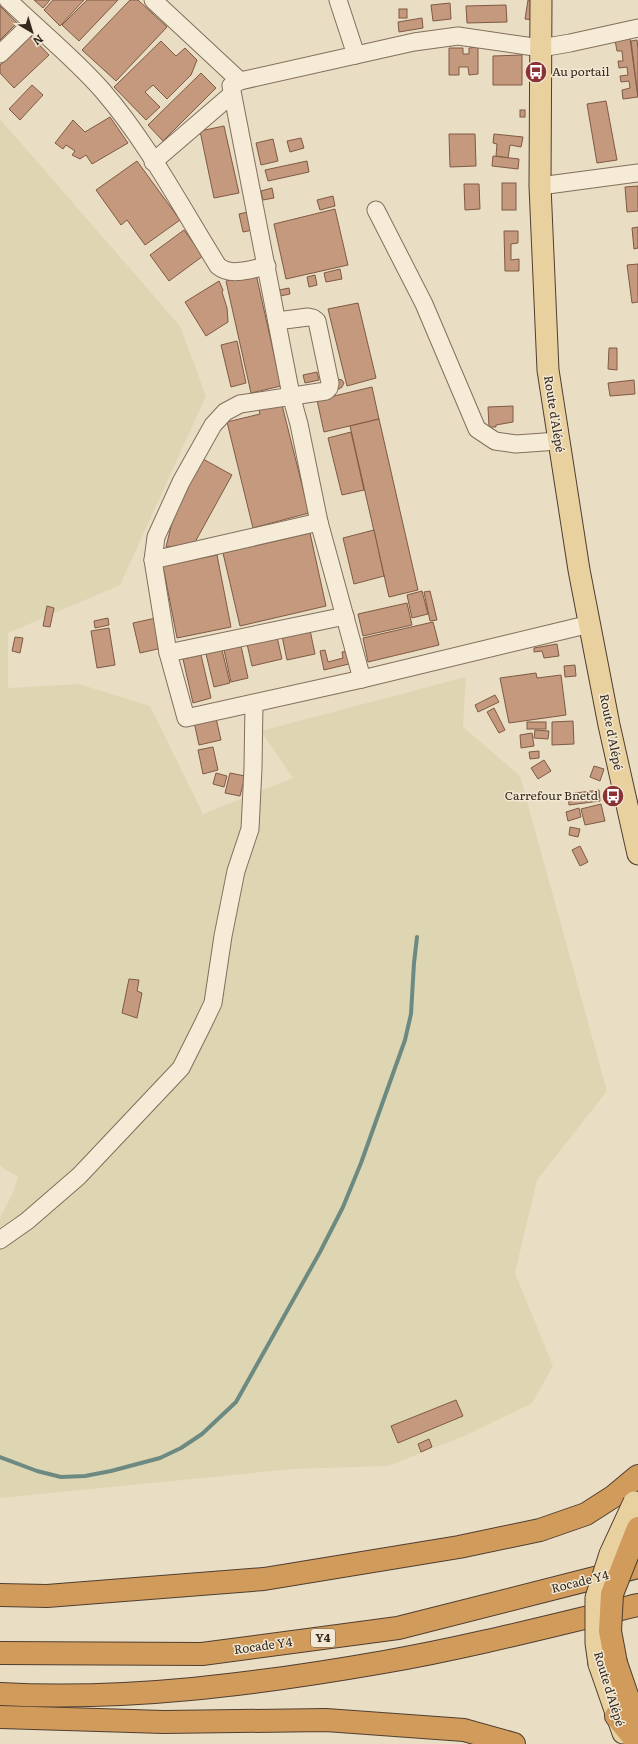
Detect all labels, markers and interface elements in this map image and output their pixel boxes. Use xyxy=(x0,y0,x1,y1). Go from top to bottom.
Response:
north arrow xyxy=(12,12,52,52)
text: N xyxy=(30,32,47,50)
bus stop icon: Au portail xyxy=(523,59,549,85)
place label: Au portail xyxy=(552,62,610,80)
street label: Route d'Alépé xyxy=(540,374,570,454)
street label: Route d'Alépé xyxy=(596,692,628,772)
bus stop icon: Carrefour Bnetd xyxy=(600,783,626,809)
place label: Carrefour Bnetd xyxy=(505,786,599,804)
street label: Rocade Y4 xyxy=(549,1565,611,1597)
road number: Y4 xyxy=(311,1629,335,1647)
street label: Rocade Y4 xyxy=(232,1632,294,1658)
street label: Route d'Alépé xyxy=(590,1649,630,1728)

